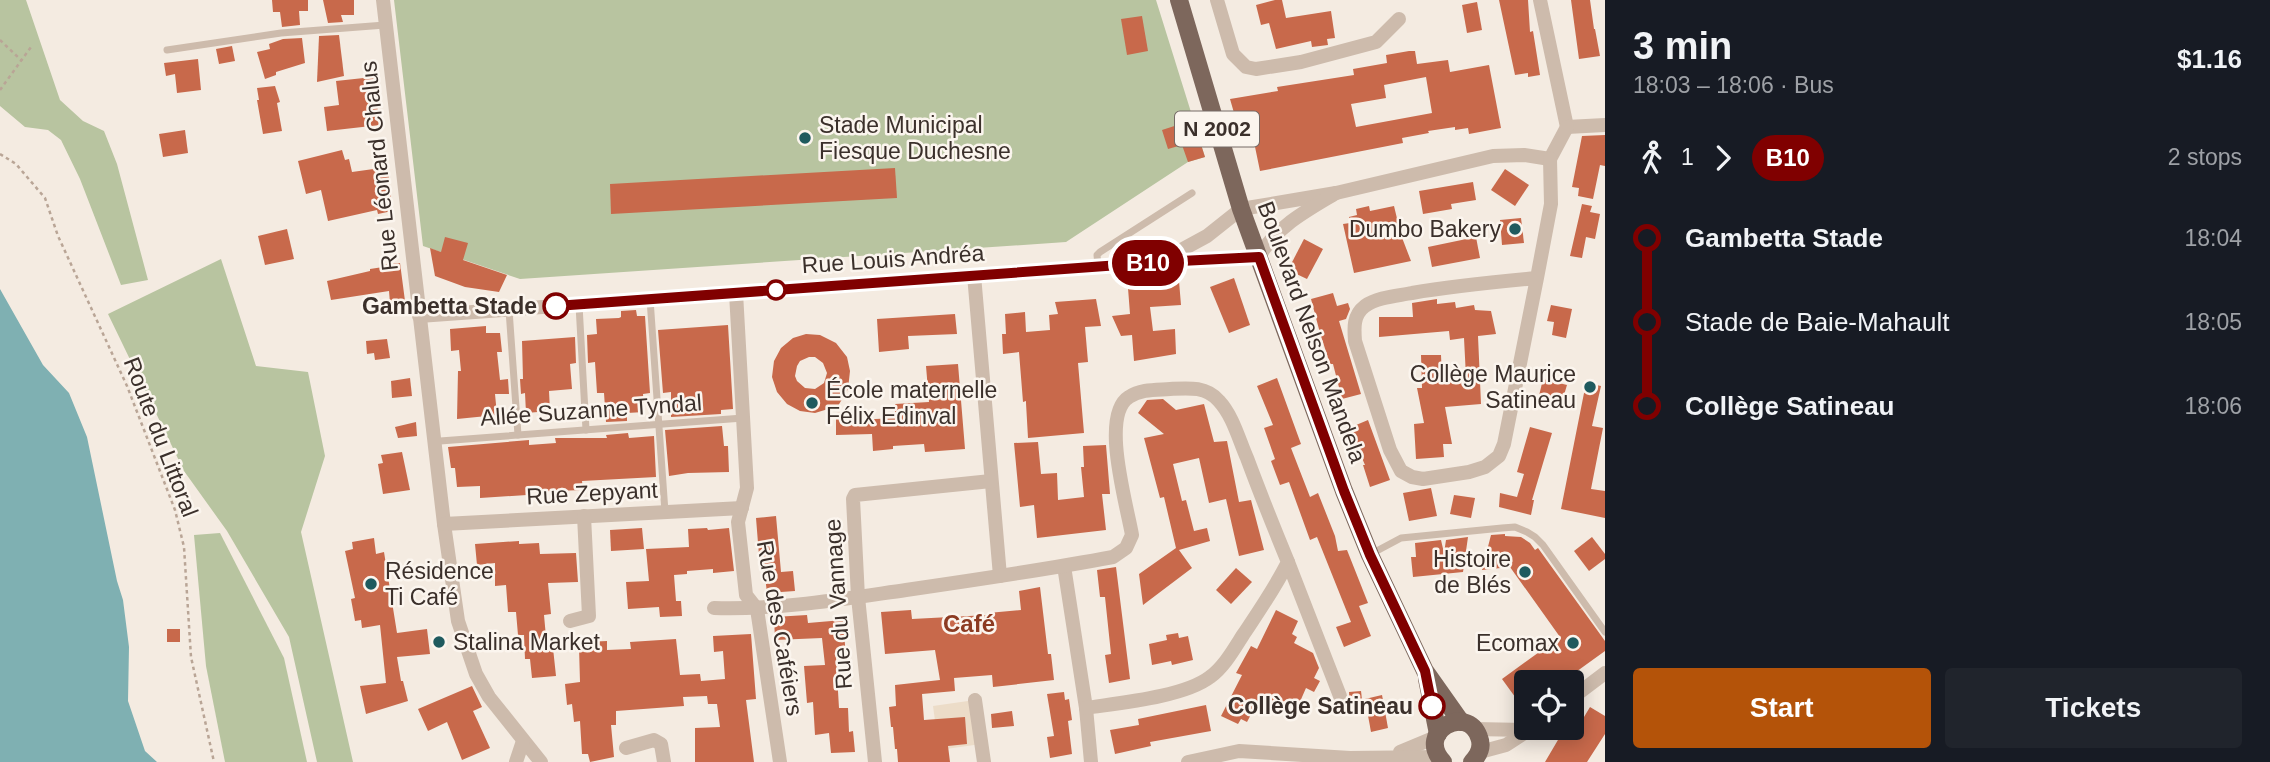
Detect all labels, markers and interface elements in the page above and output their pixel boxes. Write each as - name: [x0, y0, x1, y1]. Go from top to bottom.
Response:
- text: 3 min: [1633, 25, 1732, 67]
- text: $1.16: [2177, 44, 2242, 74]
- street label: Rue Léonard Chalus: [355, 60, 403, 272]
- text: 18:03 – 18:06 · Bus: [1633, 72, 1834, 98]
- road number: N 2002: [1175, 111, 1259, 146]
- place label: Stade Municipal Fiesque Duchesne: [819, 112, 1011, 164]
- marker: Stade Municipal Fiesque Duchesne: [797, 130, 813, 146]
- icon: walk: [1633, 139, 1671, 177]
- icon: forward: [1704, 139, 1742, 177]
- text: 1: [1681, 144, 1694, 170]
- text: B10: [1766, 144, 1810, 171]
- text: 2 stops: [2168, 144, 2242, 170]
- street label: Boulevard Nelson Mandela: [1253, 198, 1372, 466]
- place label: Dumbo Bakery: [1349, 216, 1501, 242]
- marker: Dumbo Bakery: [1507, 221, 1523, 237]
- text: Gambetta Stade: [1685, 223, 1883, 253]
- text: 18:04: [2184, 225, 2242, 251]
- street label: Rue Louis Andréa: [801, 240, 985, 278]
- line badge: B10: [1108, 240, 1188, 286]
- text: B10: [1126, 249, 1170, 276]
- unlabelled marker: [766, 280, 786, 300]
- place label: Gambetta Stade: [362, 293, 537, 319]
- marker: Gambetta Stade: [543, 293, 569, 319]
- text: Stade de Baie-Mahault: [1685, 307, 1950, 337]
- text: 18:05: [2184, 309, 2242, 335]
- street label: Route du Littoral: [119, 354, 203, 520]
- place label: Collège Maurice Satineau: [1410, 361, 1576, 413]
- place label: École maternelle Félix Edinval: [826, 377, 997, 429]
- marker: Collège Maurice Satineau: [1582, 379, 1598, 395]
- street label: Allée Suzanne Tyndal: [479, 389, 703, 431]
- text: Collège Satineau: [1685, 391, 1895, 421]
- text: 18:06: [2184, 393, 2242, 419]
- marker: École maternelle Félix Edinval: [804, 395, 820, 411]
- street label: Rue Zepyant: [526, 477, 659, 509]
- street label: Rue du Vannage: [819, 518, 857, 690]
- street label: Rue des Caféiers: [752, 538, 808, 718]
- place label: Histoire de Blés: [1433, 546, 1511, 598]
- place label: Résidence Ti Café: [385, 558, 494, 610]
- marker: Histoire de Blés: [1517, 564, 1533, 580]
- marker: Résidence Ti Café: [363, 576, 379, 592]
- district label: Café: [943, 610, 995, 637]
- place label: Stalina Market: [453, 629, 601, 655]
- place label: Ecomax: [1476, 630, 1559, 656]
- marker: Stalina Market: [431, 634, 447, 650]
- marker: Ecomax: [1565, 635, 1581, 651]
- button: Start: [1633, 668, 1931, 748]
- button: Tickets: [1945, 668, 2242, 748]
- map controls: [1514, 670, 1584, 740]
- button: locate: [1514, 670, 1584, 740]
- place label: Collège Satineau: [1228, 693, 1413, 719]
- marker: Collège Satineau: [1419, 693, 1445, 719]

